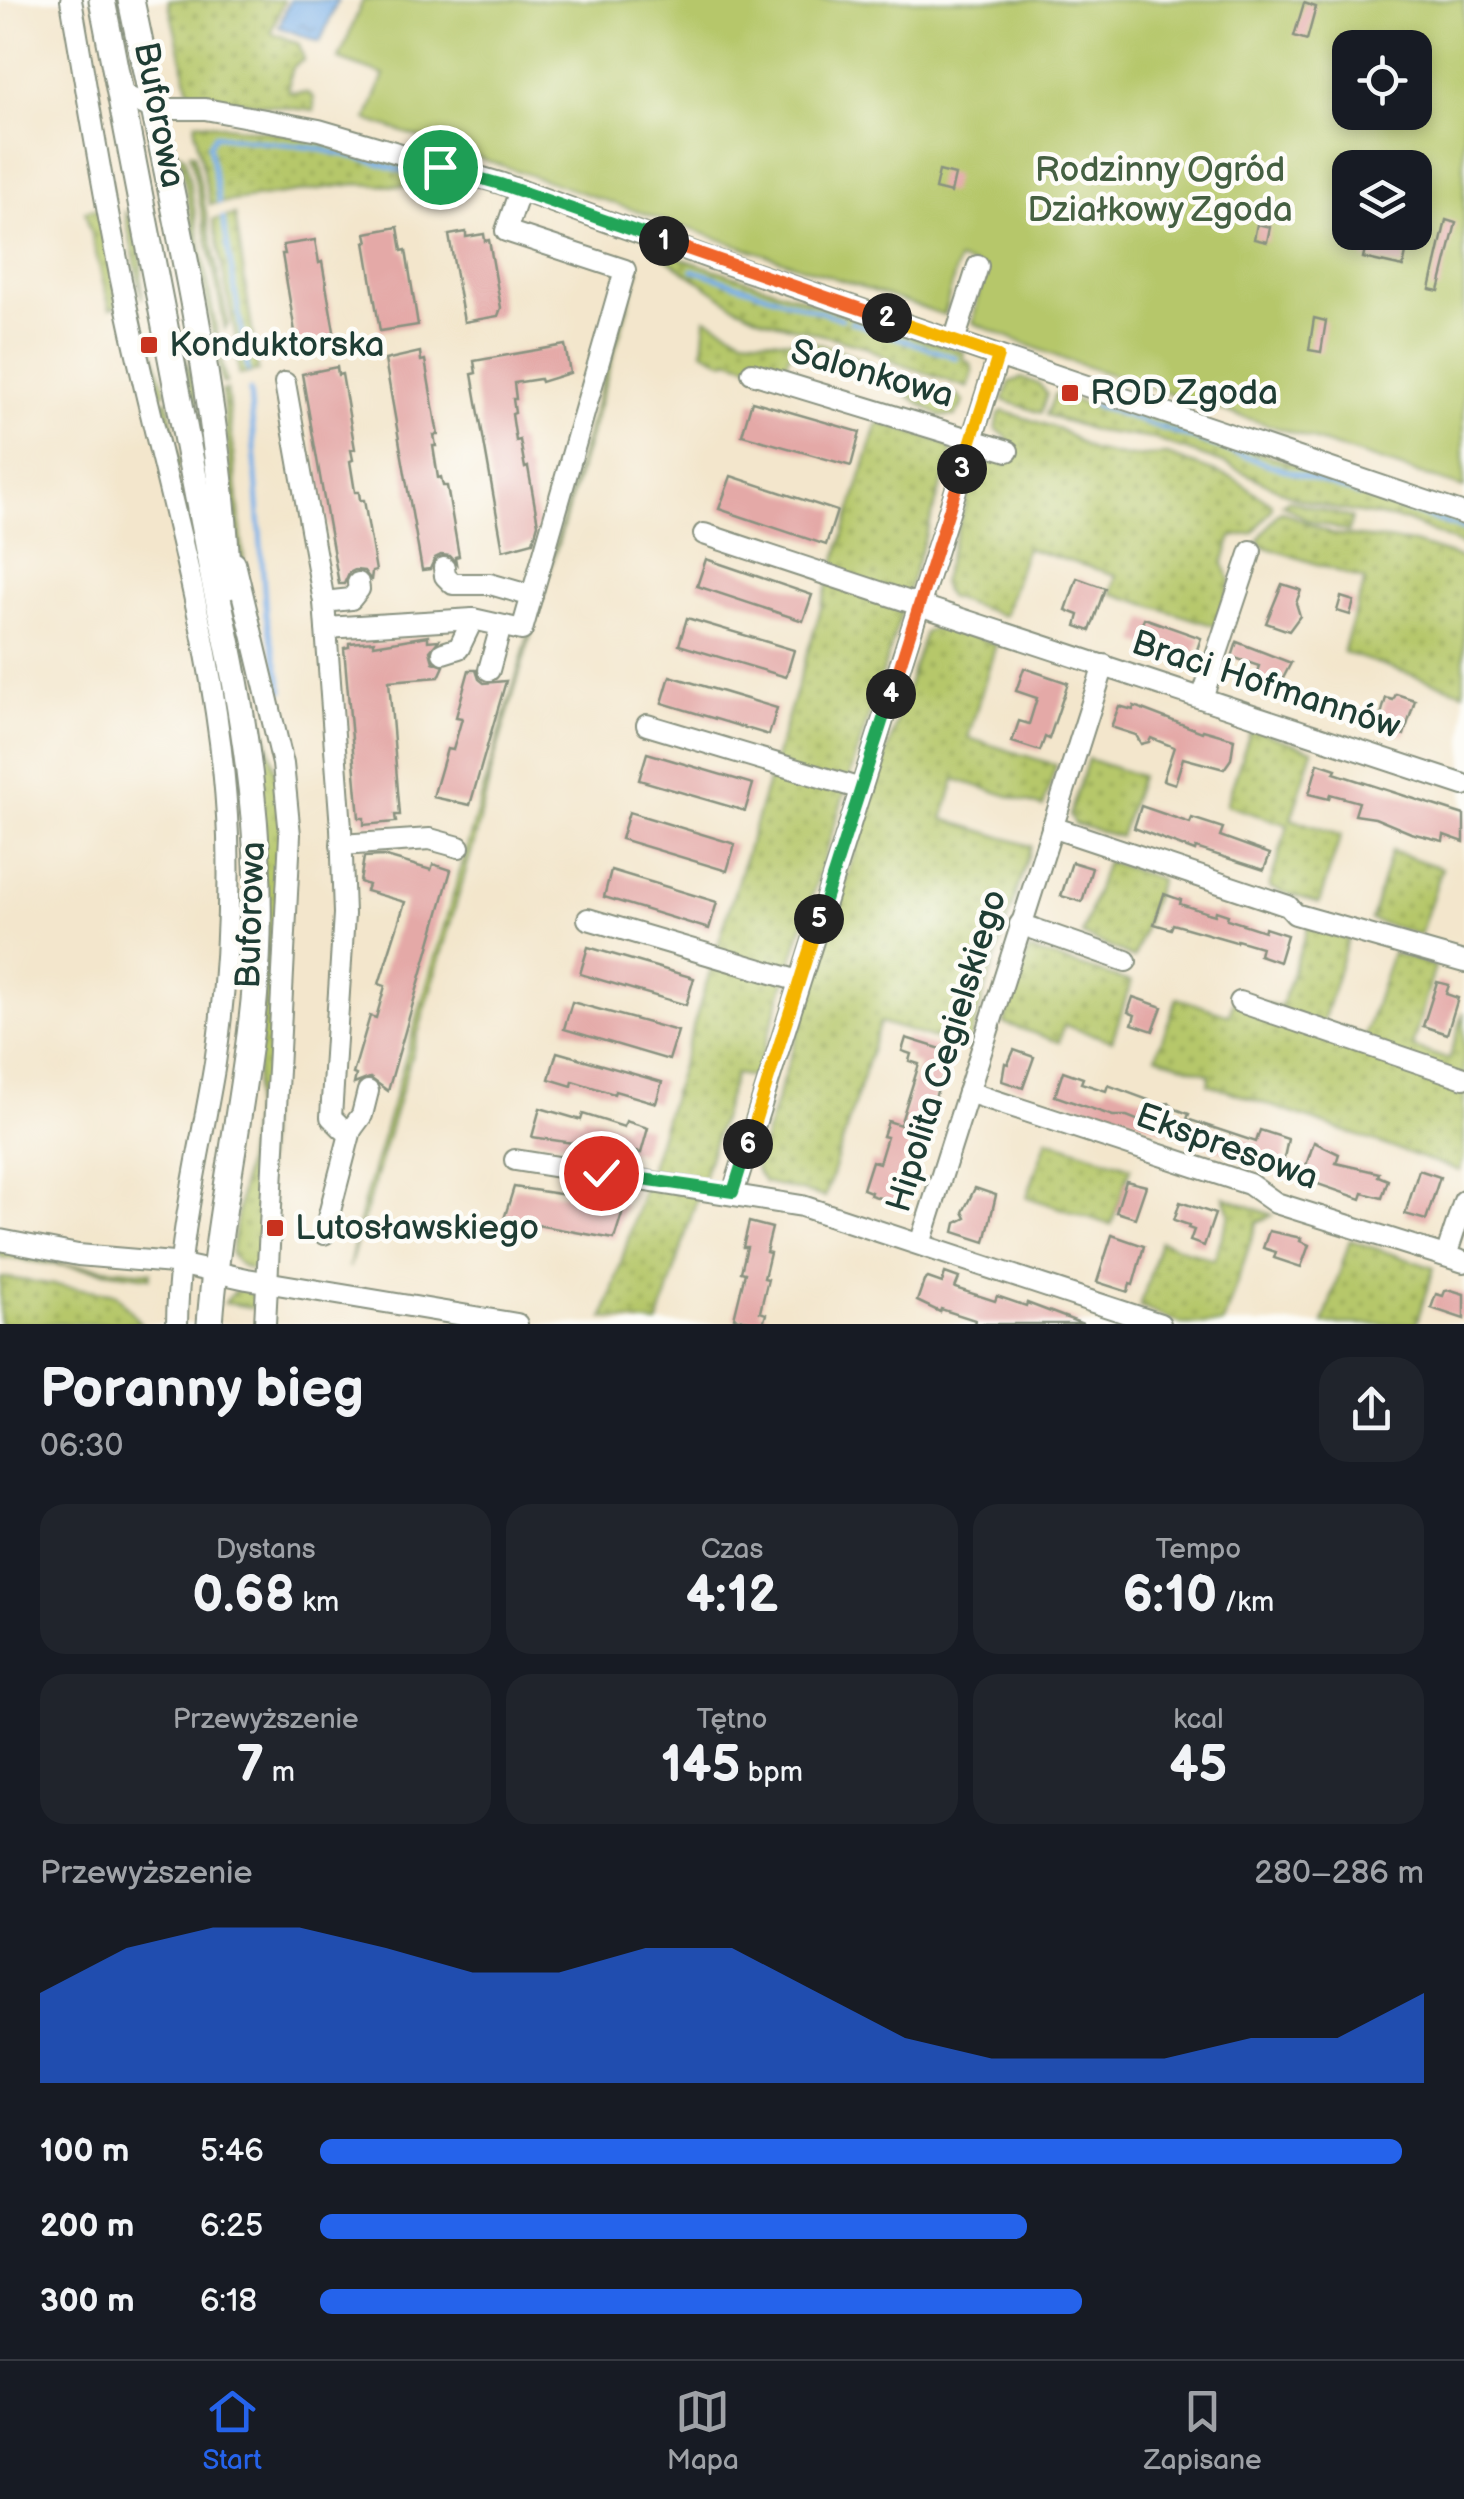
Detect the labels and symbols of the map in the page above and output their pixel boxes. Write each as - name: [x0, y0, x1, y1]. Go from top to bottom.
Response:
- street label: Buforowa: [124, 39, 194, 191]
- pin: [398, 125, 483, 210]
- park label: Rodzinny Ogród Działkowy Zgoda: [1027, 149, 1293, 232]
- pin: 1: [639, 216, 689, 266]
- pin: 2: [862, 293, 912, 343]
- place label: Konduktorska: [169, 324, 384, 367]
- street label: Salonkowa: [786, 330, 958, 418]
- marker: Konduktorska: [138, 334, 160, 356]
- place label: ROD Zgoda: [1090, 372, 1278, 415]
- marker: ROD Zgoda: [1059, 382, 1081, 404]
- pin: 3: [937, 444, 987, 494]
- street label: Braci Hofmannów: [1126, 621, 1406, 749]
- pin: 4: [866, 669, 916, 719]
- street label: Buforowa: [227, 841, 275, 989]
- street label: Hipolita Cegielskiego: [877, 885, 1017, 1217]
- pin: 5: [794, 894, 844, 944]
- street label: Ekspresowa: [1130, 1094, 1324, 1200]
- pin: 6: [723, 1119, 773, 1169]
- pin: [559, 1131, 644, 1216]
- place label: Lutosławskiego: [295, 1207, 539, 1250]
- marker: Lutosławskiego: [264, 1217, 286, 1239]

